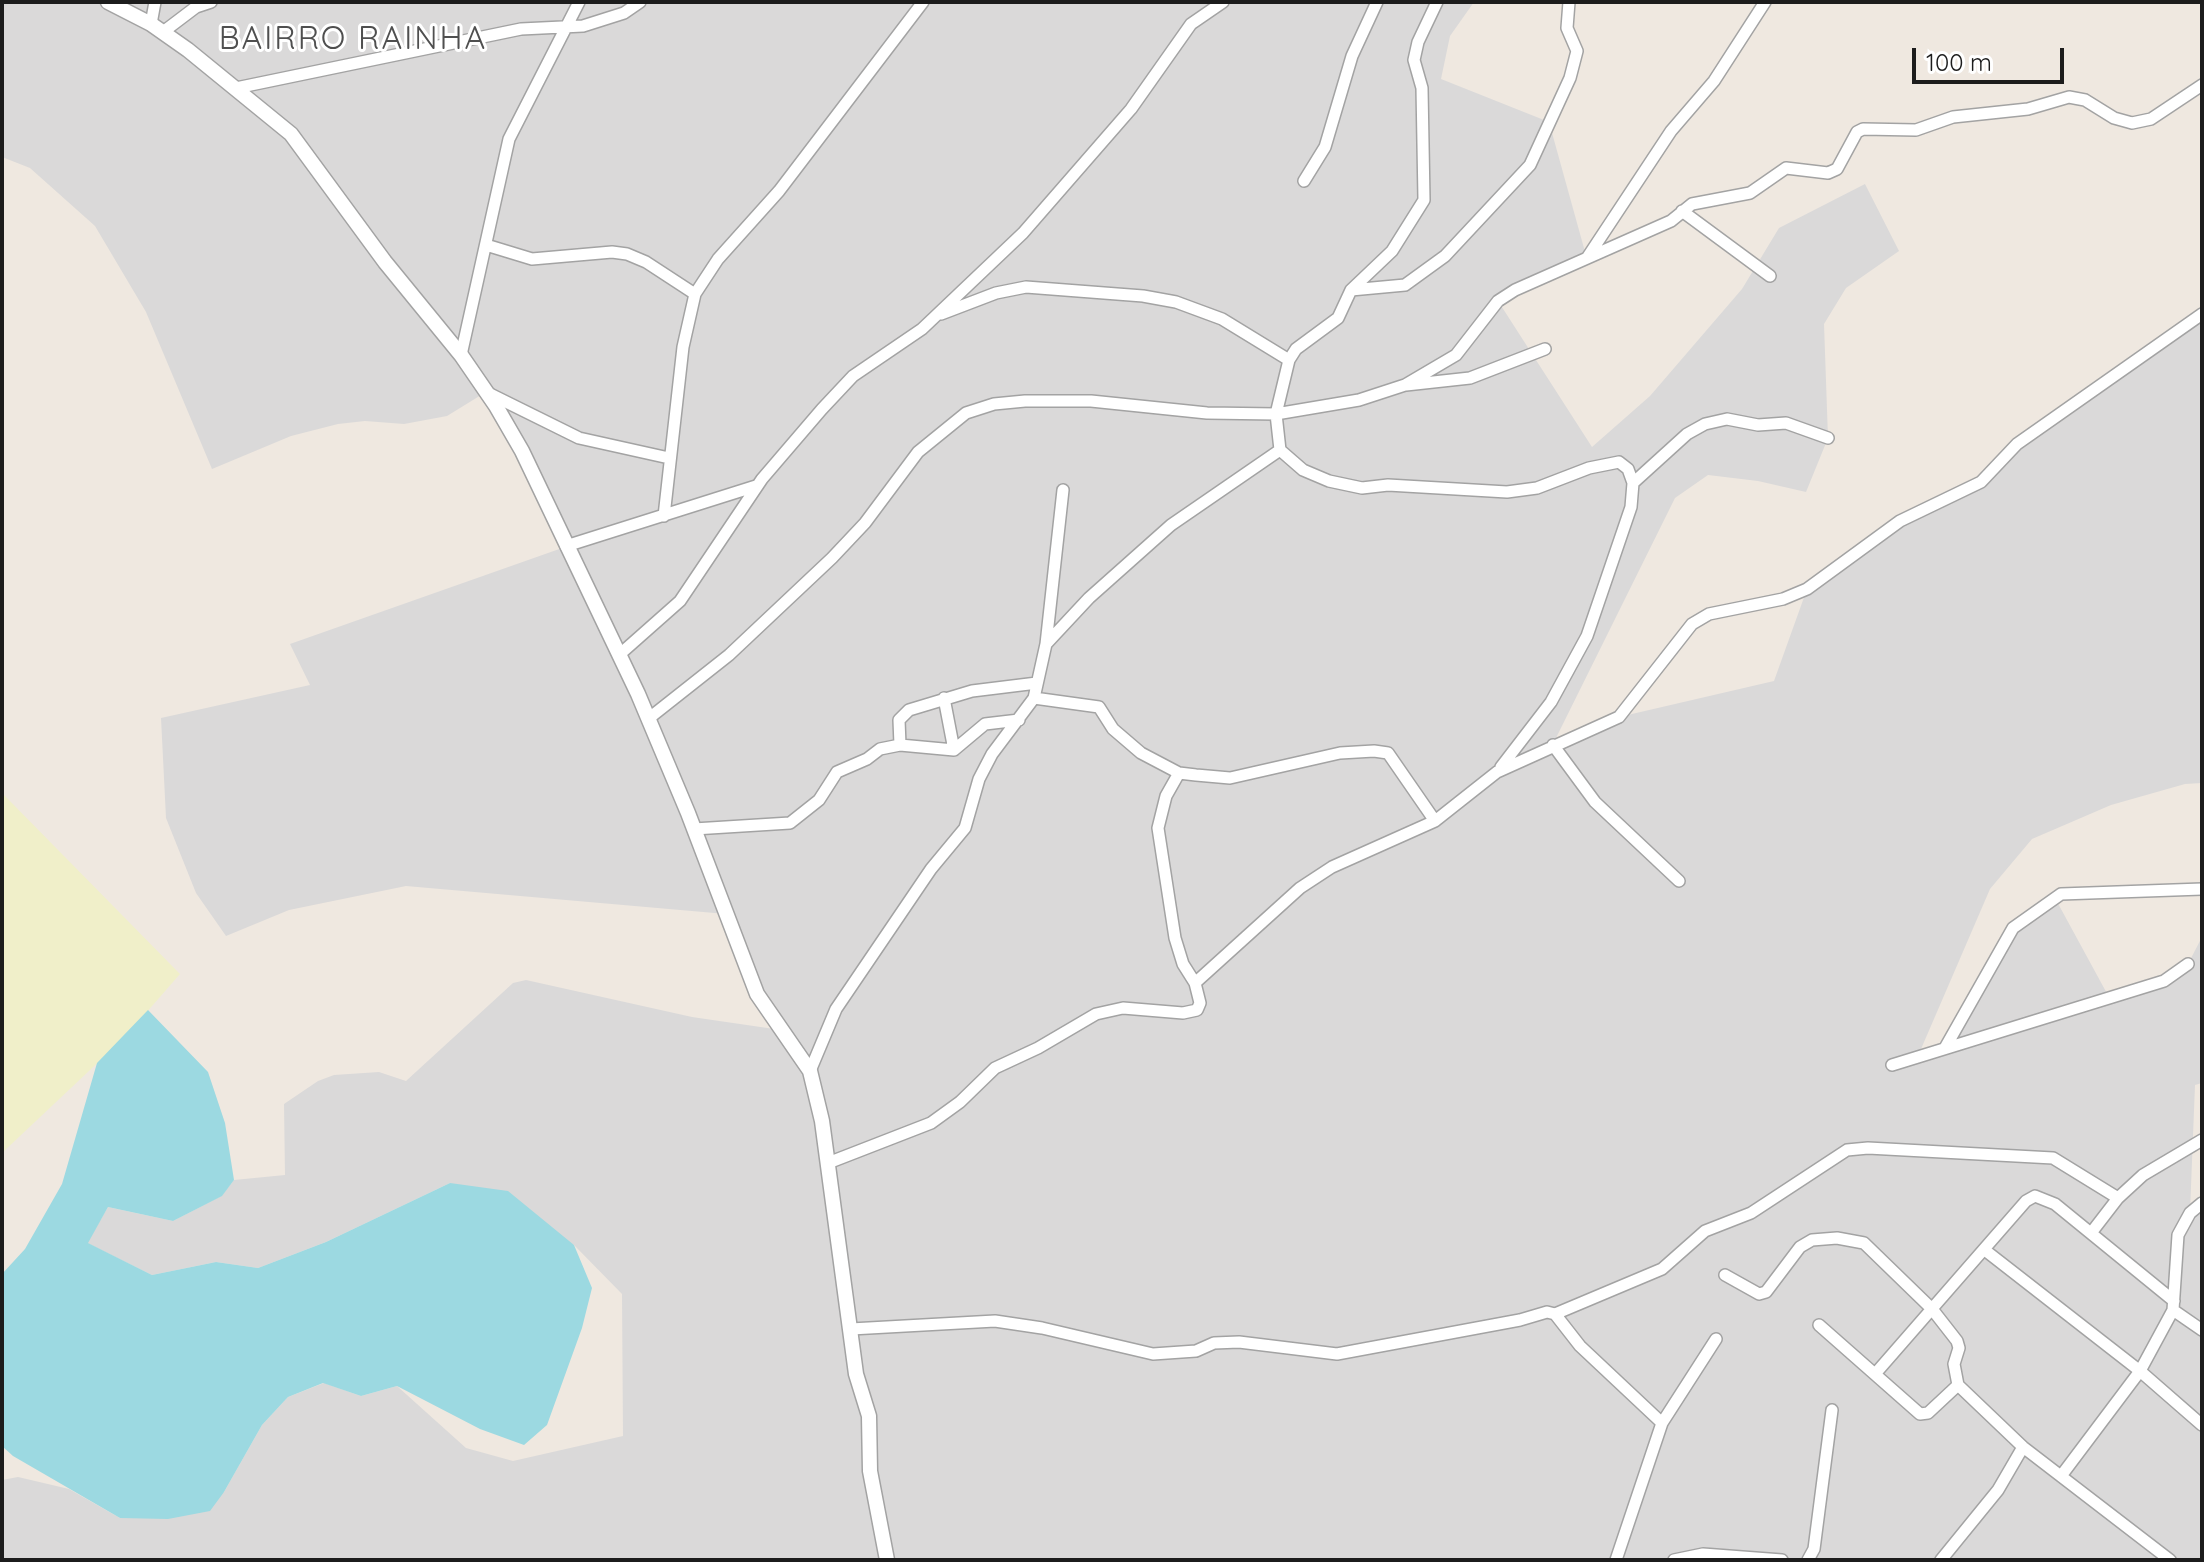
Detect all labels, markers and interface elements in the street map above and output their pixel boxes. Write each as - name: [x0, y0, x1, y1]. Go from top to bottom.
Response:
- district label: BAIRRO RAINHA: [219, 20, 487, 58]
- scale bar: [1916, 32, 2068, 82]
- text: 100 m: [1926, 47, 1992, 77]

